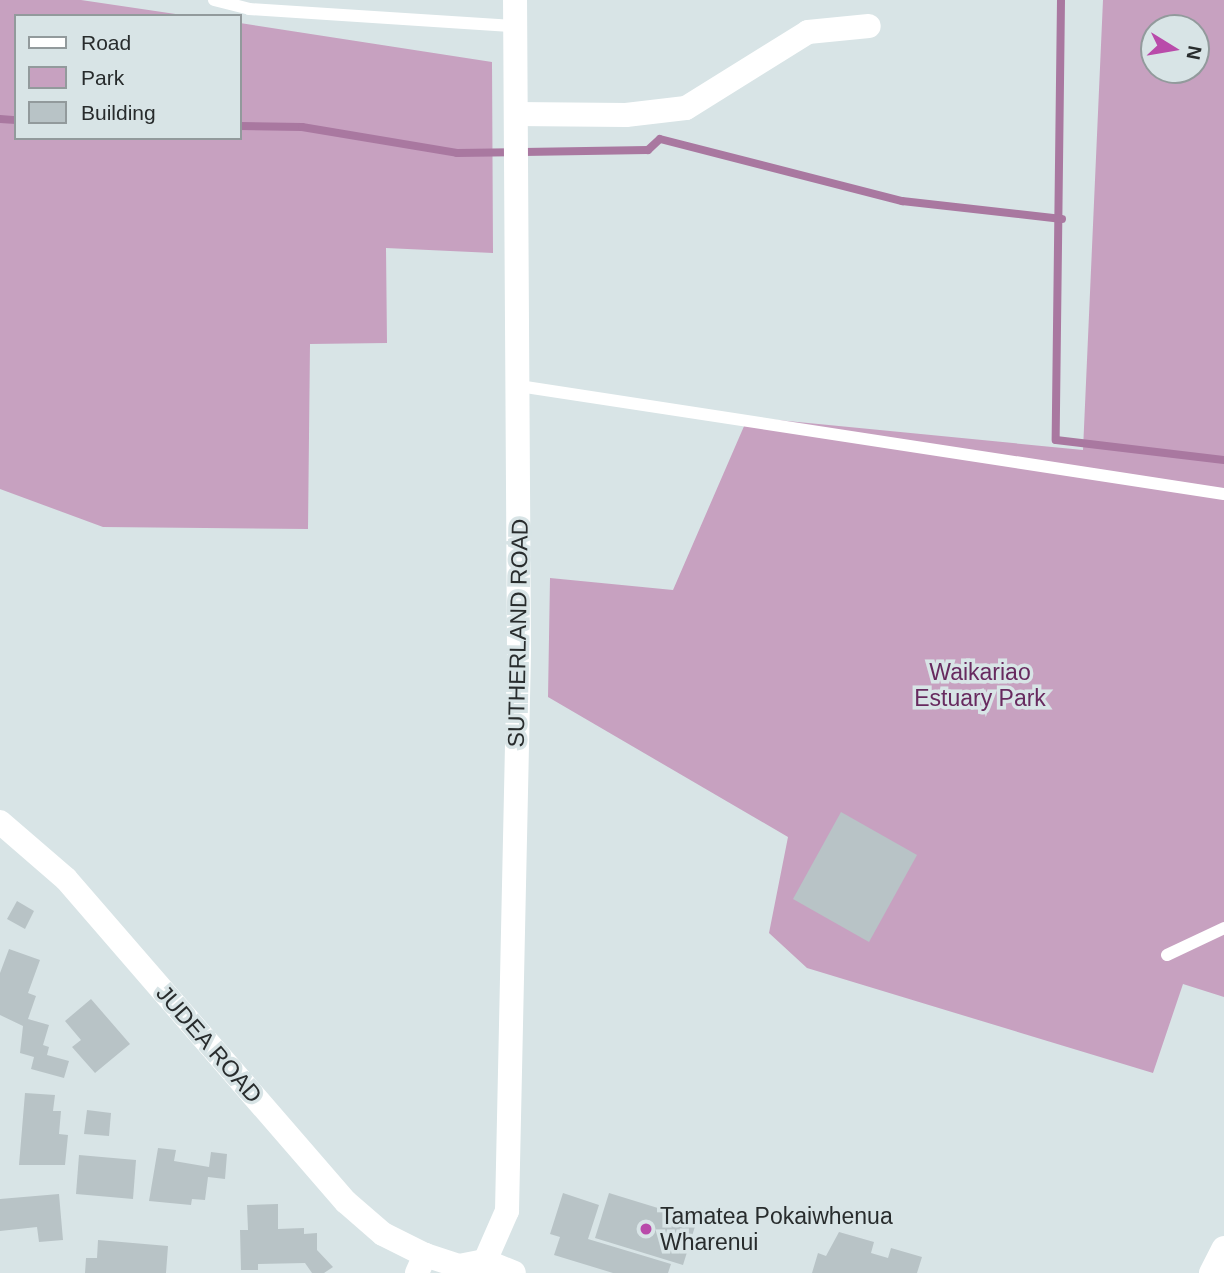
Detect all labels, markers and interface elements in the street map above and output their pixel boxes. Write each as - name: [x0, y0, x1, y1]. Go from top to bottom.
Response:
- legend: [14, 14, 242, 140]
- north arrow: [1140, 14, 1210, 84]
- text: Road: [81, 31, 131, 54]
- text: N: [1183, 44, 1206, 61]
- text: Park: [81, 66, 124, 89]
- text: Building: [81, 101, 156, 124]
- street label: SUTHERLAND ROAD: [502, 518, 534, 748]
- park label: Waikariao Estuary Park: [914, 658, 1046, 712]
- street label: JUDEA ROAD: [150, 979, 268, 1109]
- place label: Tamatea Pokaiwhenua Wharenui: [660, 1202, 893, 1256]
- marker: Tamatea Pokaiwhenua Wharenui: [638, 1221, 654, 1237]

